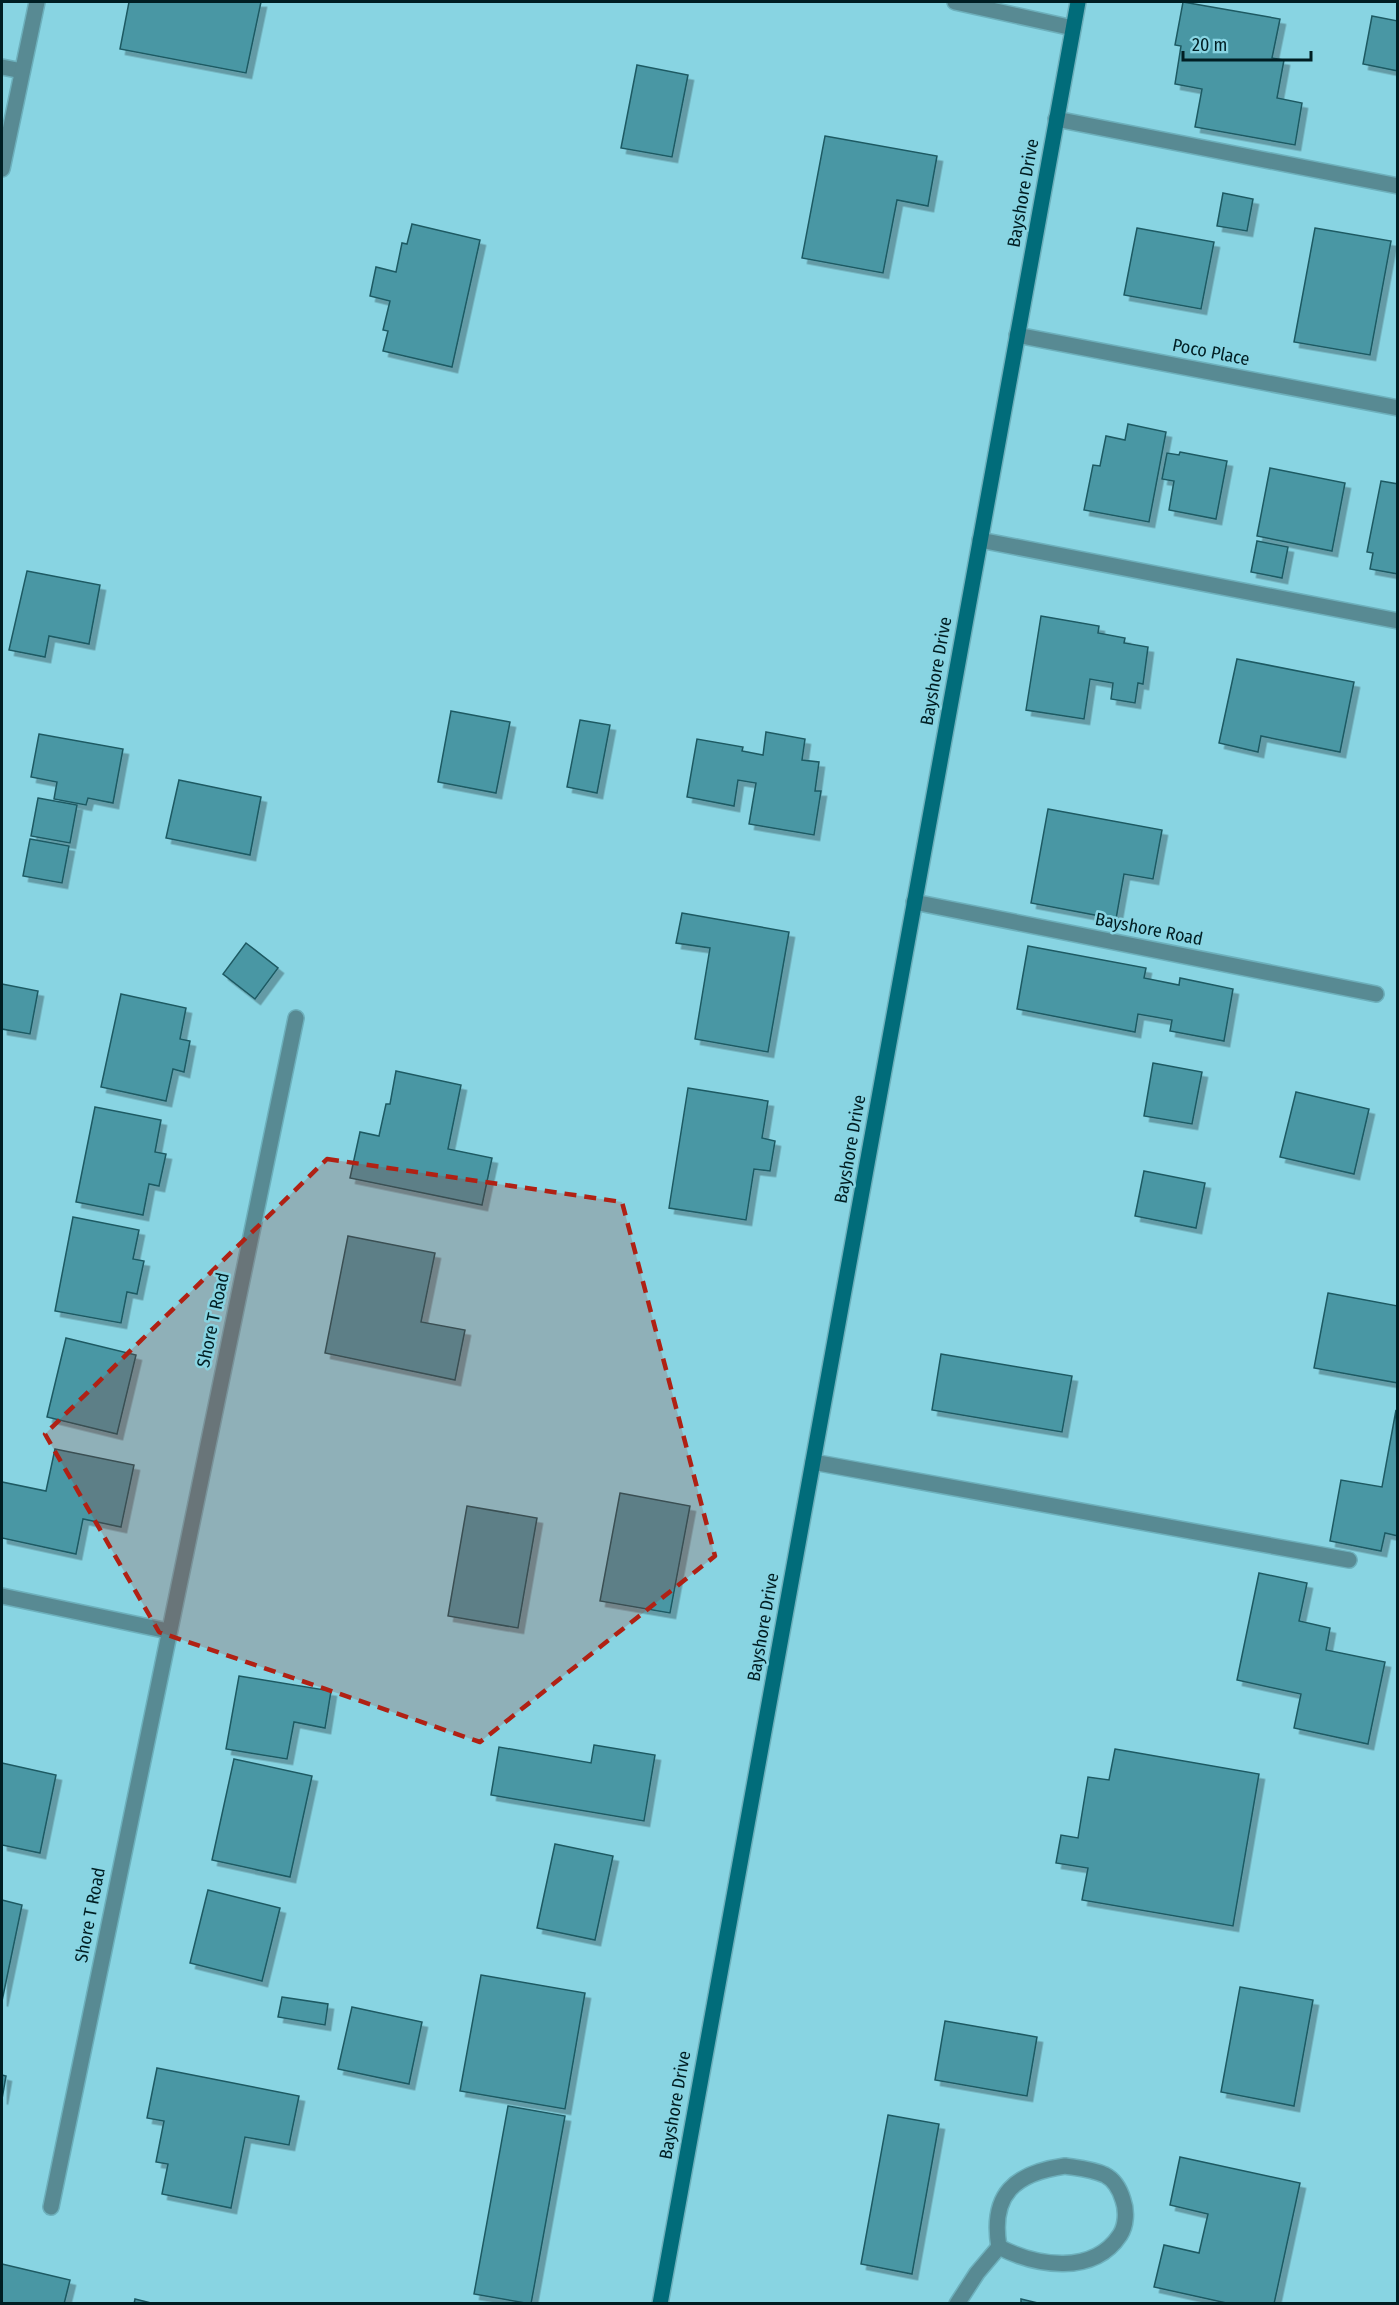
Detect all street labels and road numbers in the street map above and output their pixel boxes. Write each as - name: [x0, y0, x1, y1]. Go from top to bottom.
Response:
- street label: Bayshore Drive: [1003, 137, 1043, 249]
- street label: Poco Place: [1170, 334, 1252, 370]
- street label: Bayshore Drive: [916, 615, 956, 727]
- street label: Bayshore Road: [1093, 908, 1205, 950]
- street label: Bayshore Drive: [830, 1093, 870, 1205]
- street label: Shore T Road: [192, 1270, 234, 1370]
- street label: Bayshore Drive: [743, 1571, 783, 1683]
- street label: Shore T Road: [70, 1865, 110, 1965]
- street label: Bayshore Drive: [655, 2049, 695, 2161]

